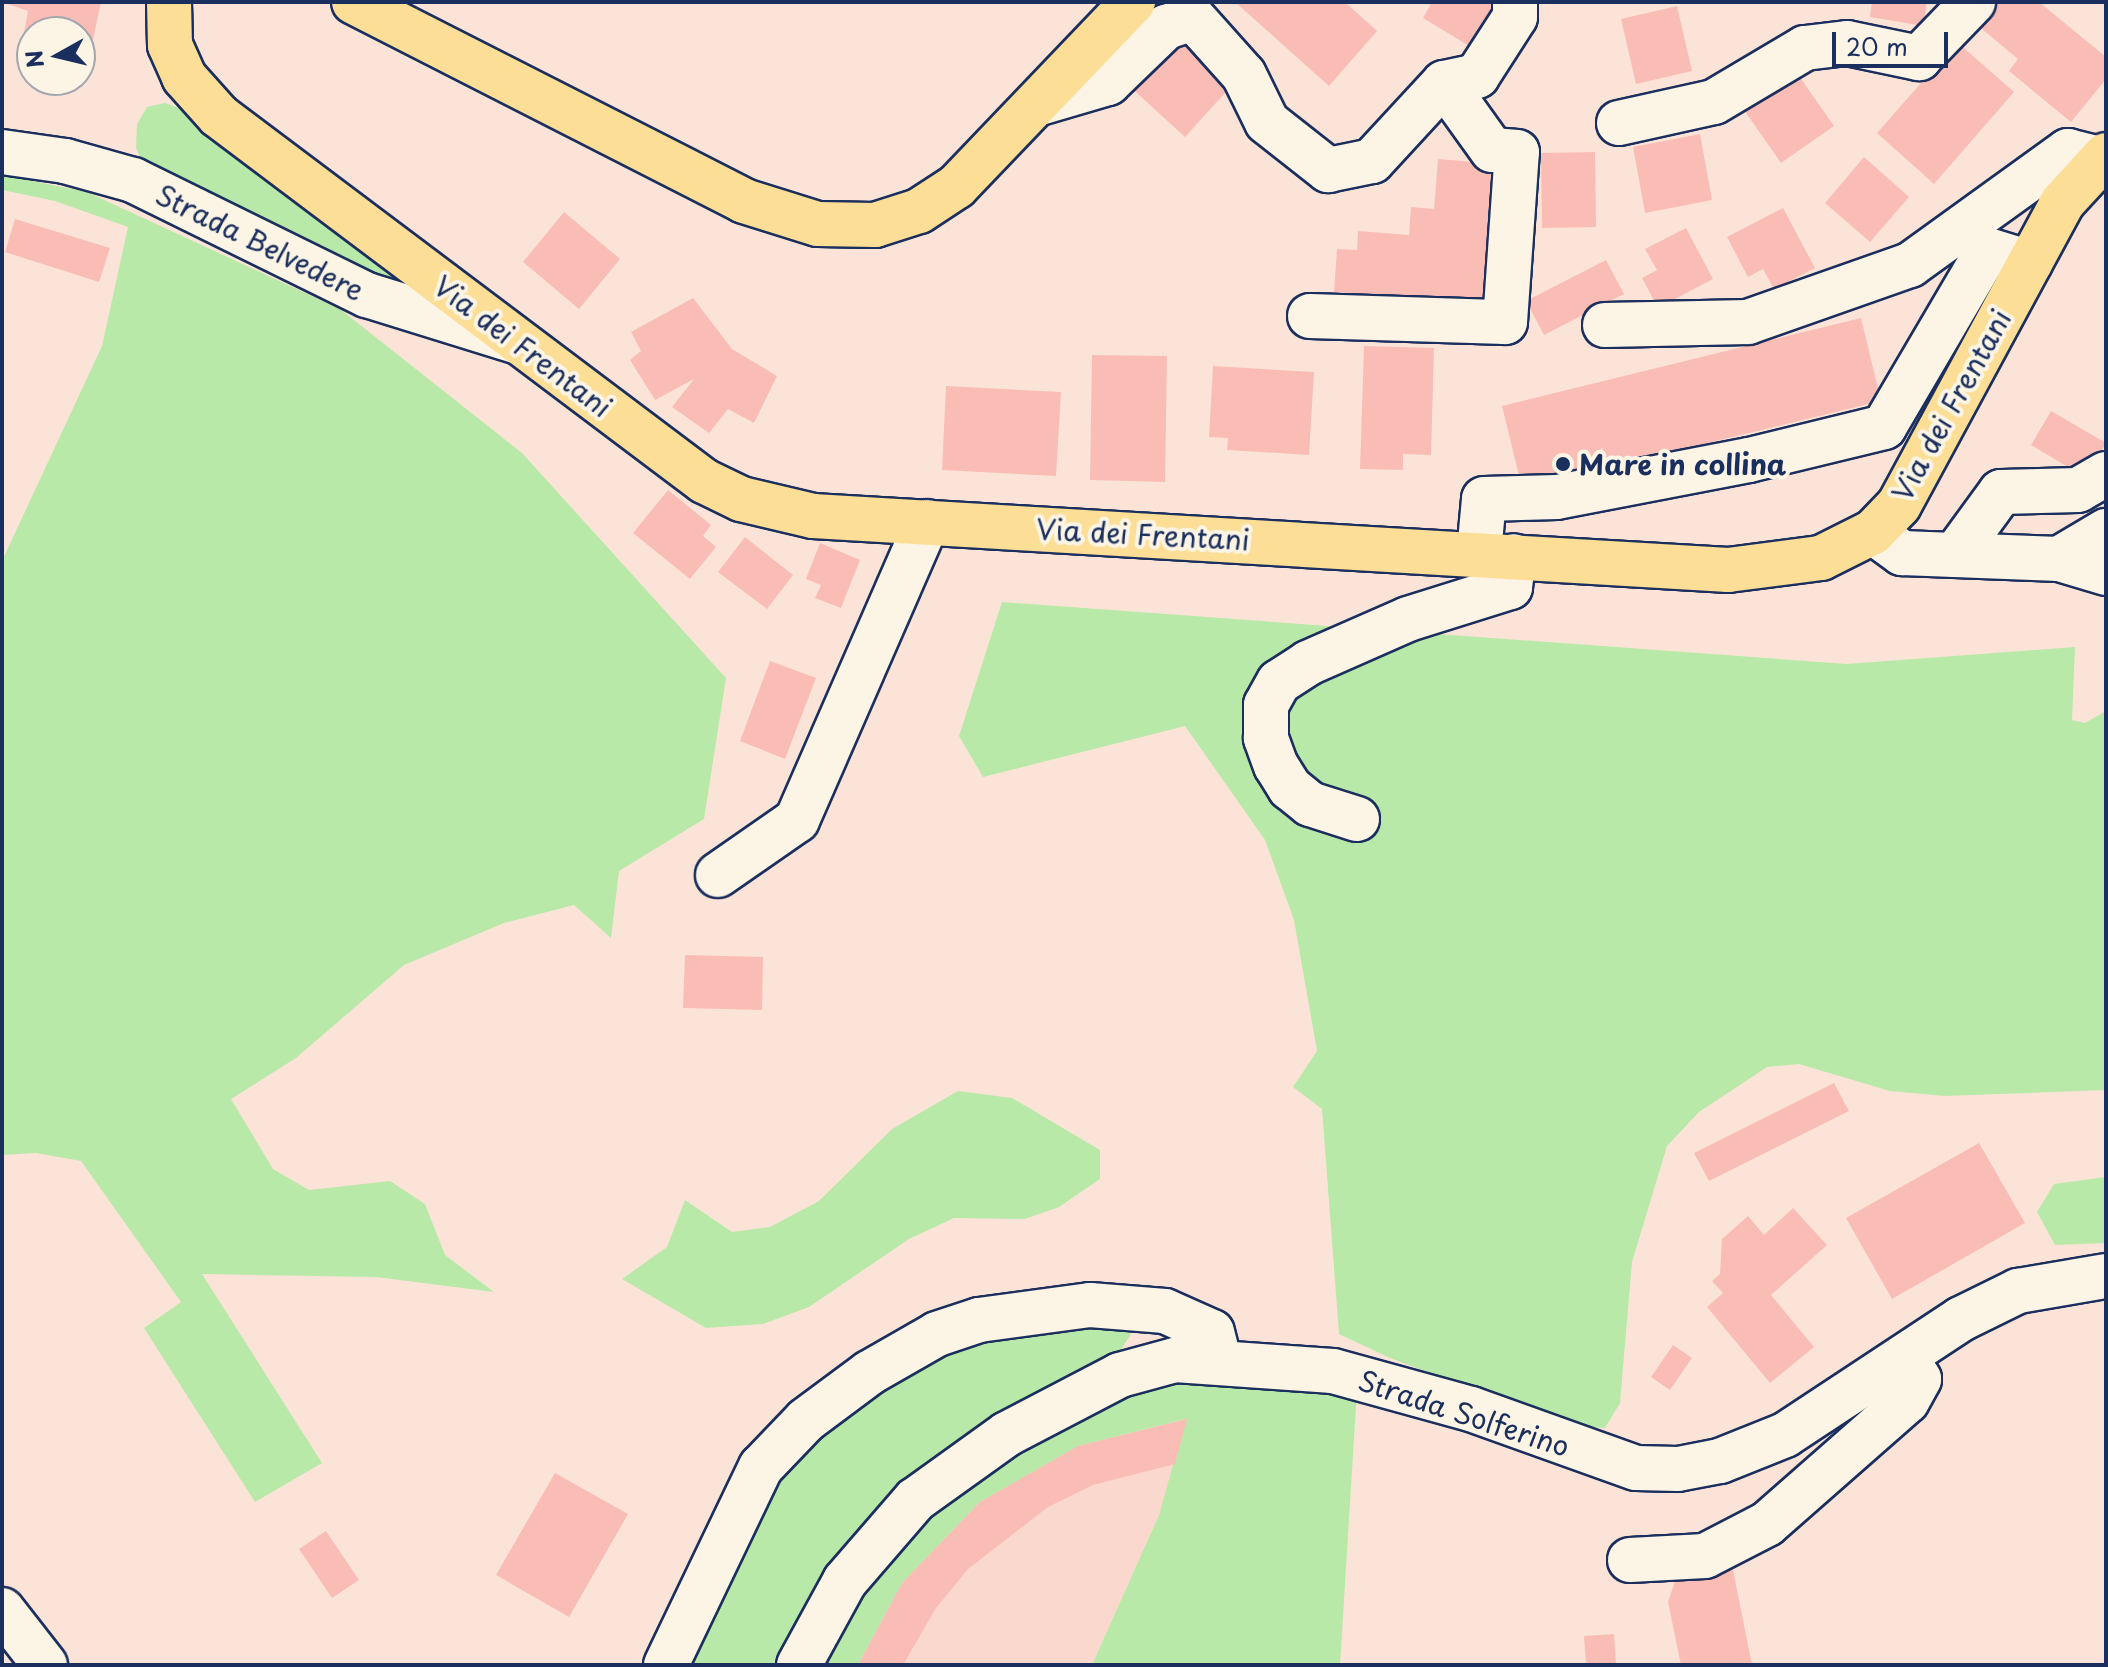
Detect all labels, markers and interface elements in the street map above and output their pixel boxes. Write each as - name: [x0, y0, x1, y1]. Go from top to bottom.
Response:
- north arrow: [16, 16, 96, 96]
- scale bar: [1836, 16, 1952, 66]
- text: 20 m: [1846, 28, 1908, 64]
- text: N: [16, 48, 51, 70]
- street label: Strada Belvedere: [150, 177, 370, 307]
- street label: Via dei Frentani: [427, 268, 619, 424]
- street label: Via dei Frentani: [1884, 303, 2018, 507]
- place label: Mare in collina: [1579, 447, 1788, 481]
- marker: Mare in collina: [1554, 455, 1572, 473]
- street label: Via dei Frentani: [1035, 512, 1251, 556]
- street label: Strada Solferino: [1354, 1363, 1574, 1463]

